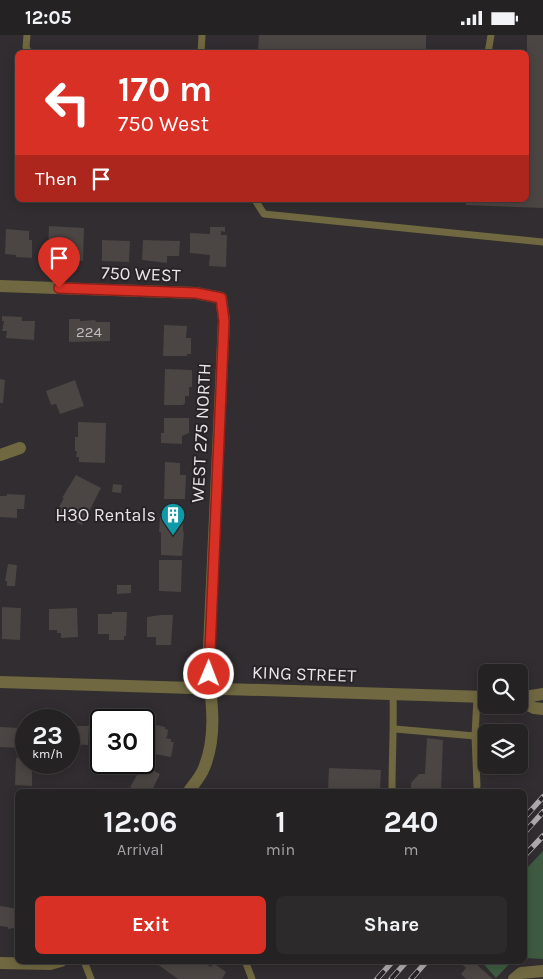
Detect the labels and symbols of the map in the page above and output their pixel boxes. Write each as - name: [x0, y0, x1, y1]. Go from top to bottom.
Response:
- pin: [38, 237, 80, 288]
- street label: 750 WEST: [101, 262, 181, 286]
- house number: 224: [76, 323, 103, 341]
- street label: WEST 275 NORTH: [186, 363, 216, 503]
- building icon: H3O Rentals: [160, 502, 186, 536]
- place label: H3O Rentals: [55, 504, 156, 526]
- position arrow: [182, 647, 234, 699]
- street label: KING STREET: [251, 661, 357, 687]
- speed limit sign: 30: [90, 709, 155, 774]

